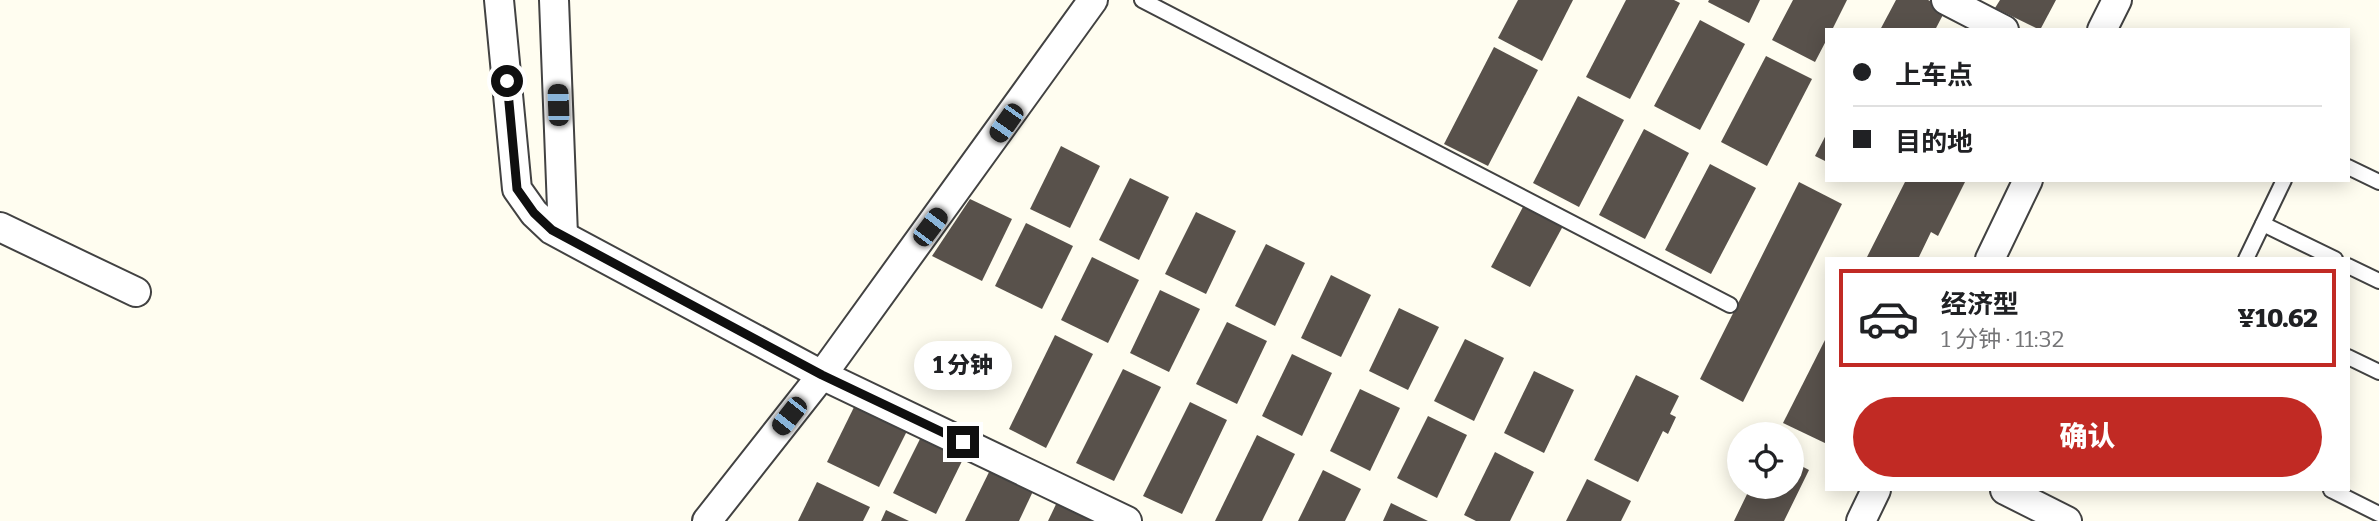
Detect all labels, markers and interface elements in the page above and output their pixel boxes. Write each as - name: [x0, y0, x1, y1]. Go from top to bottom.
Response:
- text: 上车点: [1895, 60, 1973, 91]
- route start: [491, 65, 523, 97]
- car: [547, 84, 570, 126]
- car: [986, 100, 1027, 146]
- text: 目的地: [1895, 127, 1973, 158]
- car: [909, 204, 952, 250]
- icon: car: [1857, 287, 1920, 350]
- text: 经济型: [1941, 289, 2019, 320]
- text: ¥10.62: [2238, 303, 2318, 334]
- text: 1 分钟 · 11:32: [1941, 325, 2064, 353]
- callout: 1 分钟: [914, 340, 1012, 390]
- text: 1 分钟: [933, 351, 993, 379]
- car: [768, 393, 811, 439]
- button: 确认: [1853, 397, 2322, 477]
- map controls: [1727, 422, 1804, 499]
- button: locate: [1727, 422, 1804, 499]
- route end: [947, 426, 979, 458]

